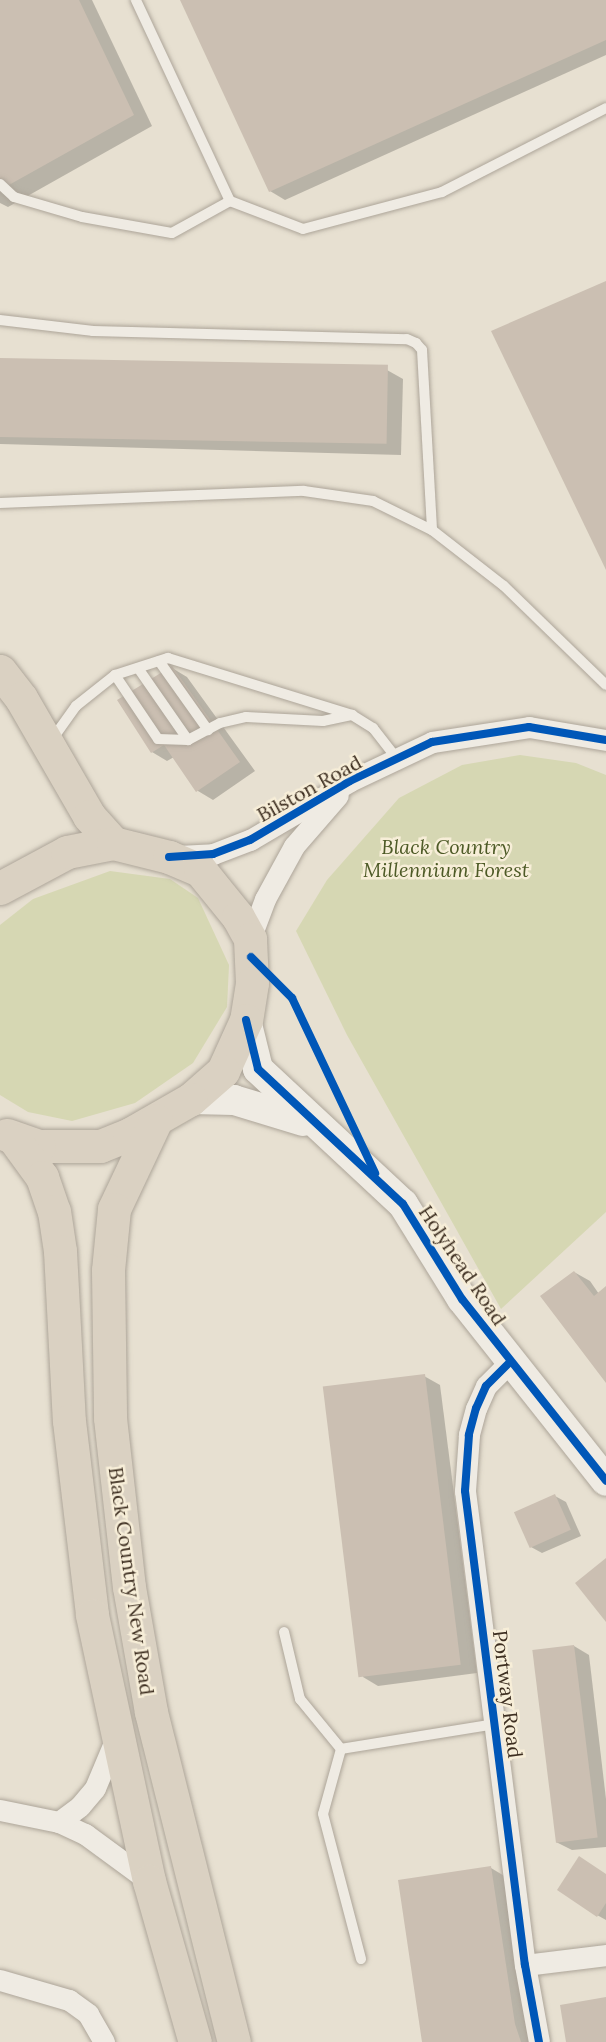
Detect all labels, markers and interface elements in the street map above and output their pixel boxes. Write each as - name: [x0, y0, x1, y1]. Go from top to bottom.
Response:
- street label: Bilston Road: [253, 749, 365, 827]
- park label: Black Country Millennium Forest: [363, 834, 529, 881]
- street label: Holyhead Road: [414, 1201, 512, 1329]
- street label: Black Country New Road: [104, 1465, 160, 1697]
- street label: Portway Road: [488, 1629, 528, 1759]

